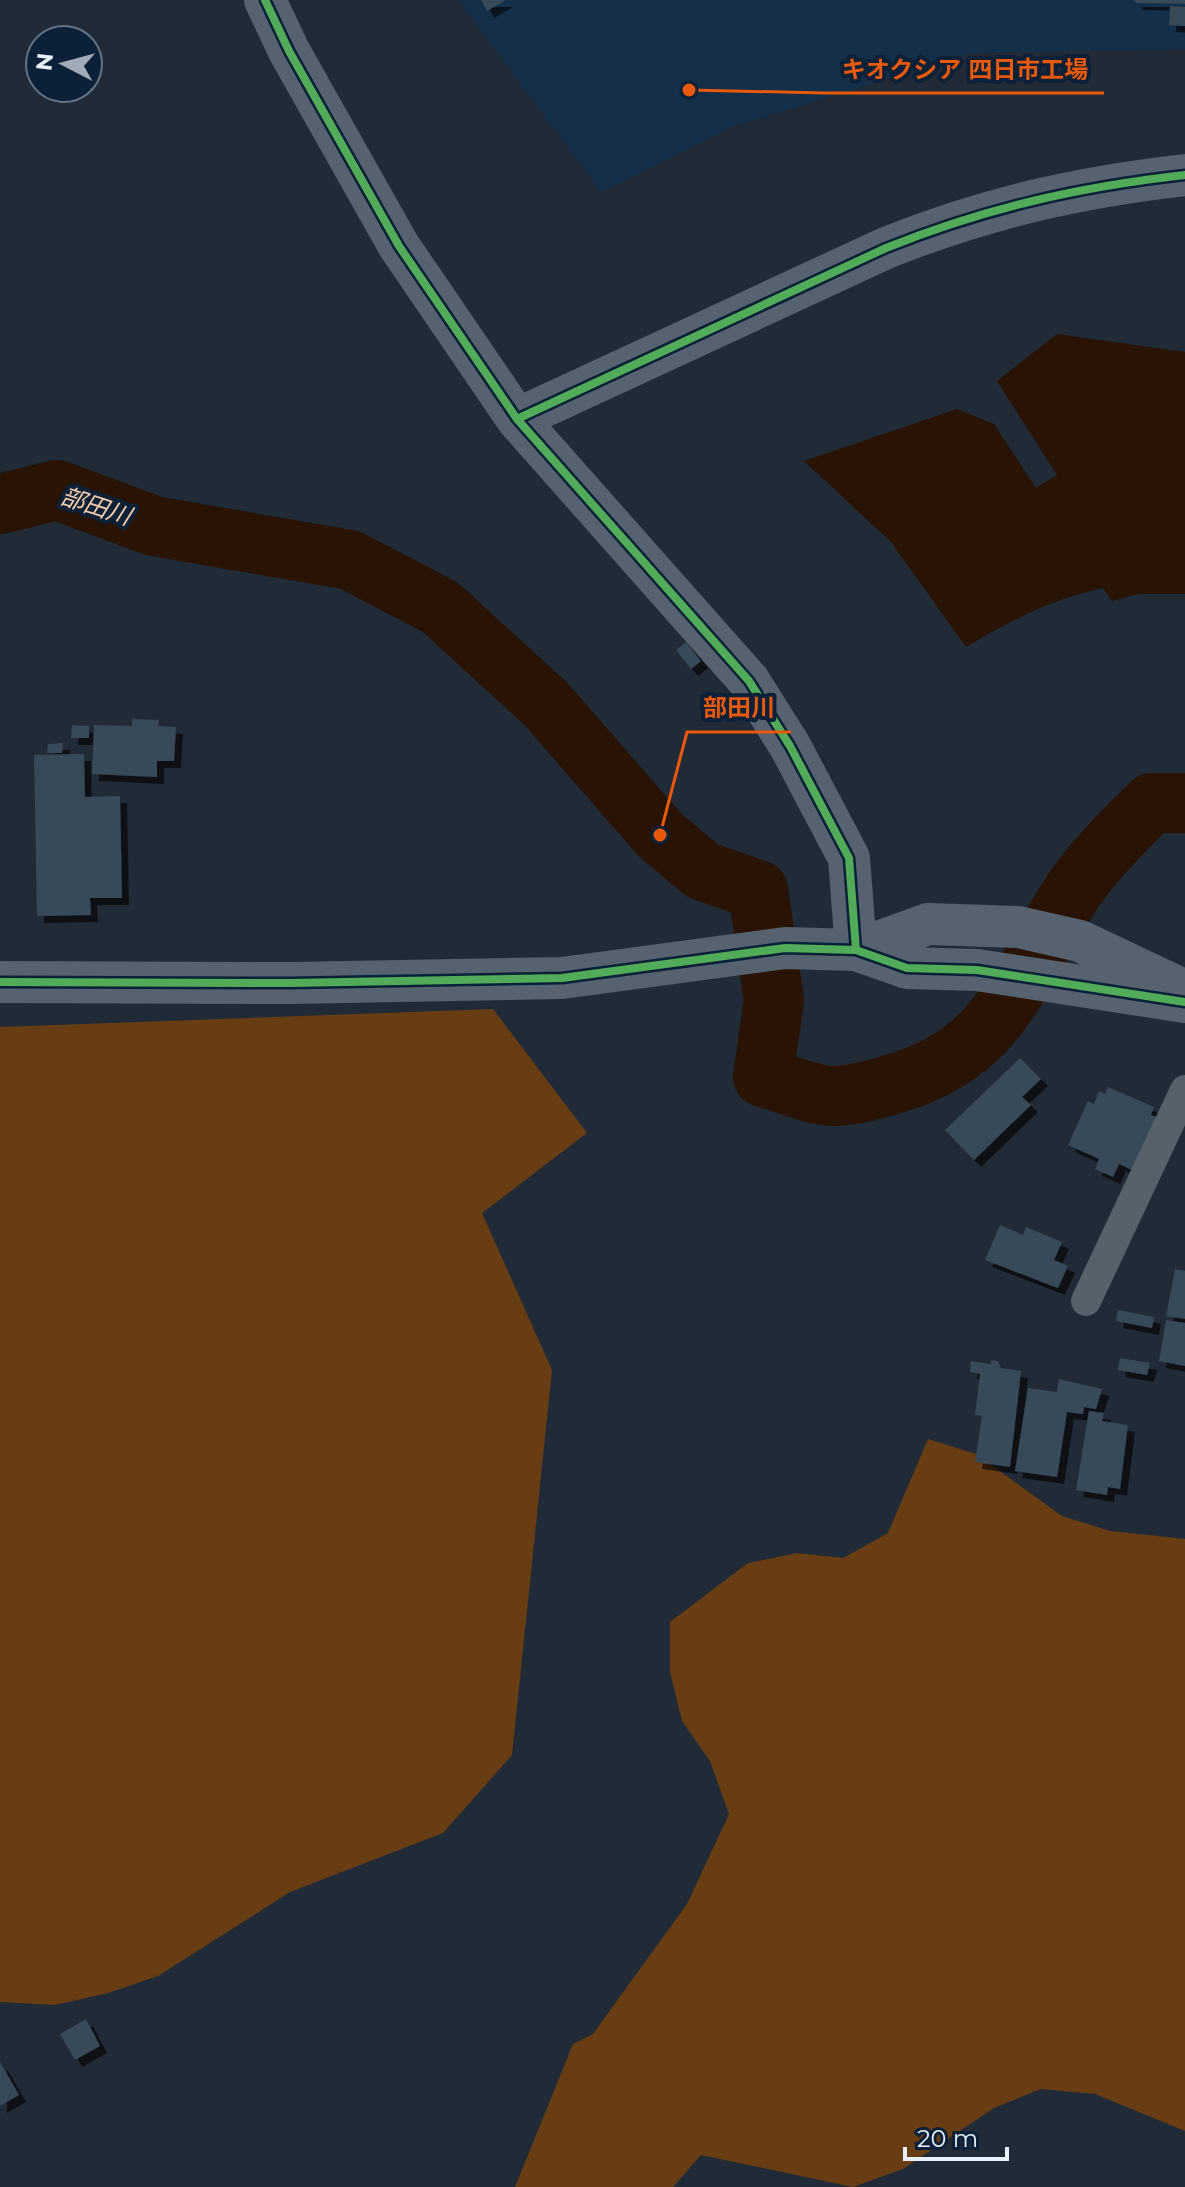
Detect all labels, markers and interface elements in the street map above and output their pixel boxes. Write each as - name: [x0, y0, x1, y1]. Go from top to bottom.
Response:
- north arrow: [24, 24, 104, 104]
- callout: キオクシア 四日市工場: [825, 45, 1104, 93]
- text: N: [30, 52, 59, 72]
- text: キオクシア 四日市工場: [842, 55, 1088, 84]
- water label: 部田川: [57, 481, 138, 532]
- callout: 部田川: [687, 684, 791, 732]
- text: 部田川: [703, 693, 775, 722]
- scale bar: [905, 2111, 1007, 2161]
- text: 20 m: [917, 2124, 978, 2153]

